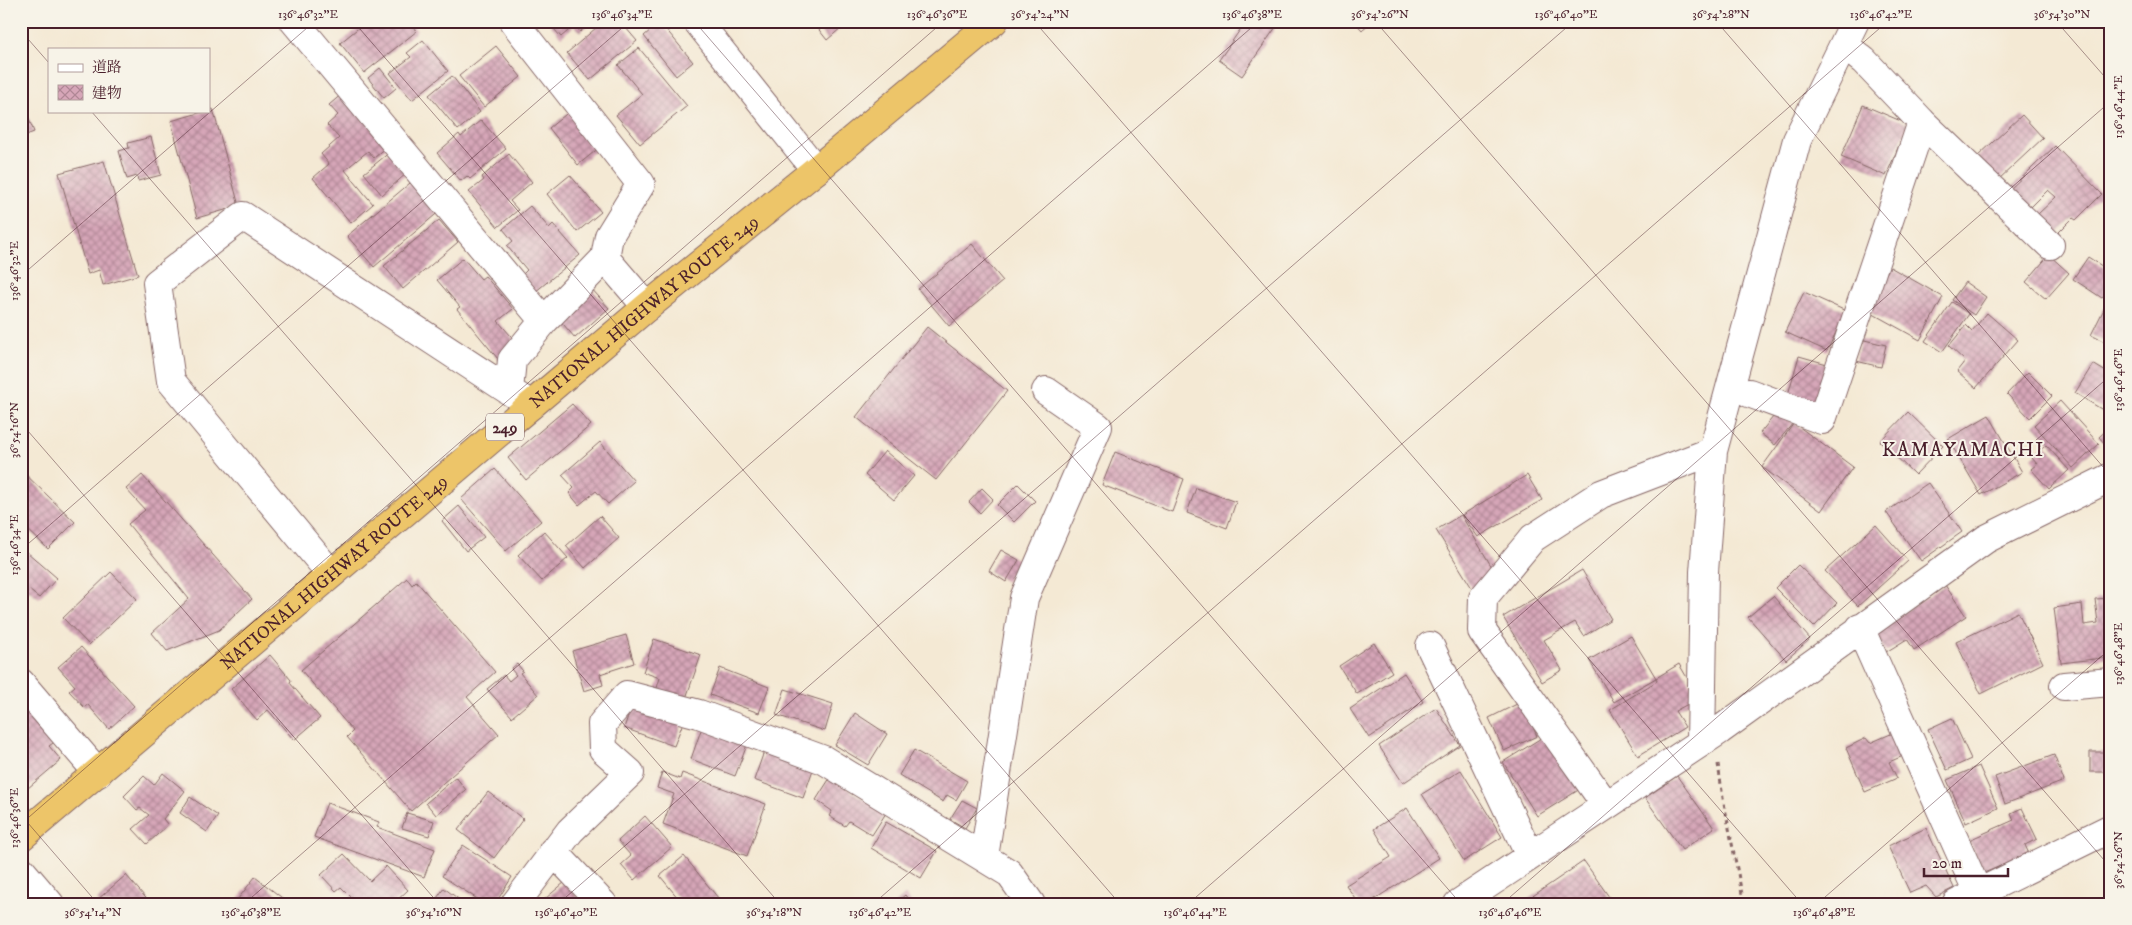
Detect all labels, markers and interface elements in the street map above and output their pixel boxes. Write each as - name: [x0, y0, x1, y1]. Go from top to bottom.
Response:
- text: 136°46'32"E: [278, 7, 339, 22]
- text: 136°46'34"E: [591, 7, 653, 22]
- text: 136°46'36"E: [907, 7, 968, 22]
- text: 36°54'24"N: [1011, 7, 1069, 22]
- text: 136°46'38"E: [1222, 7, 1283, 22]
- text: 36°54'26"N: [1351, 7, 1409, 22]
- text: 136°46'40"E: [1534, 7, 1598, 22]
- text: 36°54'28"N: [1692, 7, 1750, 22]
- text: 136°46'42"E: [1850, 7, 1913, 22]
- text: 36°54'30"N: [2034, 7, 2090, 22]
- legend: [48, 48, 210, 112]
- text: 道路: [92, 58, 122, 77]
- text: 136°46'44"E: [2111, 75, 2126, 139]
- text: 建物: [92, 84, 122, 103]
- street label: NATIONAL HIGHWAY ROUTE 249: [526, 211, 763, 413]
- text: 136°46'32"E: [7, 240, 22, 301]
- text: 136°46'46"E: [2111, 348, 2126, 411]
- text: 36°54'16"N: [7, 402, 22, 458]
- road number: 249: [486, 414, 524, 441]
- district label: KAMAYAMACHI: [1882, 438, 2044, 463]
- street label: NATIONAL HIGHWAY ROUTE 249: [217, 471, 453, 675]
- text: 136°46'34"E: [7, 514, 22, 576]
- text: 136°46'48"E: [2111, 622, 2126, 685]
- text: 136°46'36"E: [7, 787, 22, 848]
- text: 36°54'26"N: [2111, 831, 2126, 889]
- scale bar: [1924, 845, 2008, 877]
- text: 20 m: [1932, 854, 1962, 873]
- text: 36°54'14"N: [65, 905, 122, 920]
- text: 136°46'38"E: [221, 905, 282, 920]
- text: 36°54'16"N: [406, 905, 462, 920]
- text: 136°46'40"E: [534, 905, 598, 920]
- text: 36°54'18"N: [746, 905, 802, 920]
- text: 136°46'42"E: [849, 905, 912, 920]
- text: 136°46'44"E: [1163, 905, 1227, 920]
- text: 136°46'46"E: [1479, 905, 1542, 920]
- text: 136°46'48"E: [1793, 905, 1856, 920]

